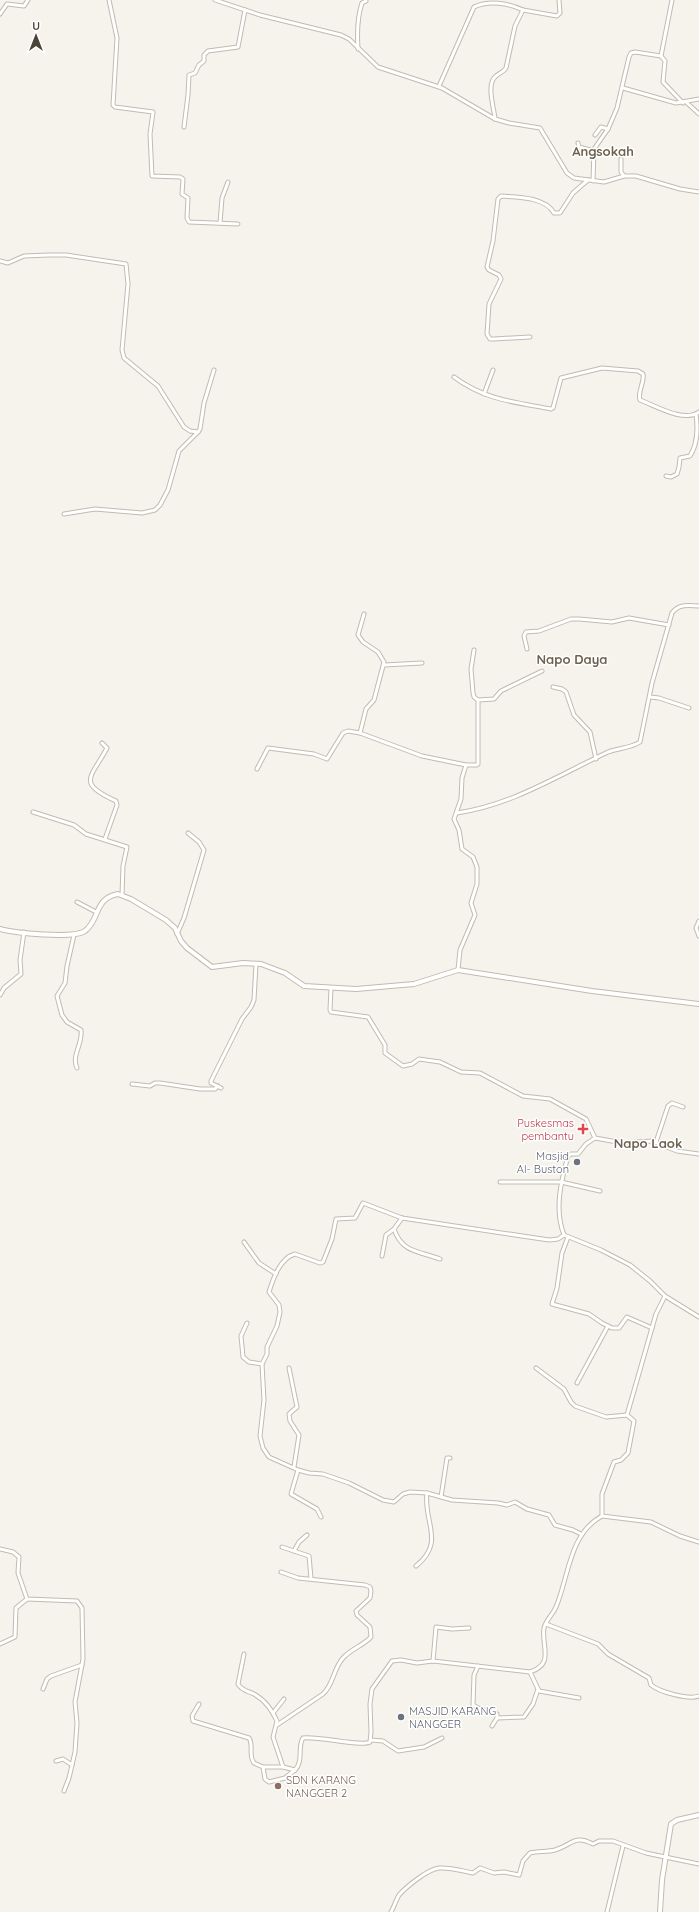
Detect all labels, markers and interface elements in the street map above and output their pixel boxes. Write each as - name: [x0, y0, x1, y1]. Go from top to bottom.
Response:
- north arrow: [16, 16, 56, 56]
- text: U: [32, 19, 40, 33]
- district label: Angsokah: [572, 143, 634, 159]
- district label: Napo Daya: [537, 651, 607, 667]
- place label: Puskesmas pembantu: [517, 1116, 574, 1143]
- marker: Puskesmas pembantu: [577, 1123, 589, 1135]
- district label: Napo Laok: [614, 1135, 682, 1151]
- place label: Masjid Al- Buston: [517, 1149, 569, 1176]
- marker: Masjid Al- Buston: [572, 1157, 582, 1167]
- place label: MASJID KARANG NANGGER: [409, 1704, 496, 1731]
- marker: MASJID KARANG NANGGER: [396, 1712, 406, 1722]
- place label: SDN KARANG NANGGER 2: [286, 1773, 356, 1800]
- marker: SDN KARANG NANGGER 2: [273, 1781, 283, 1791]

